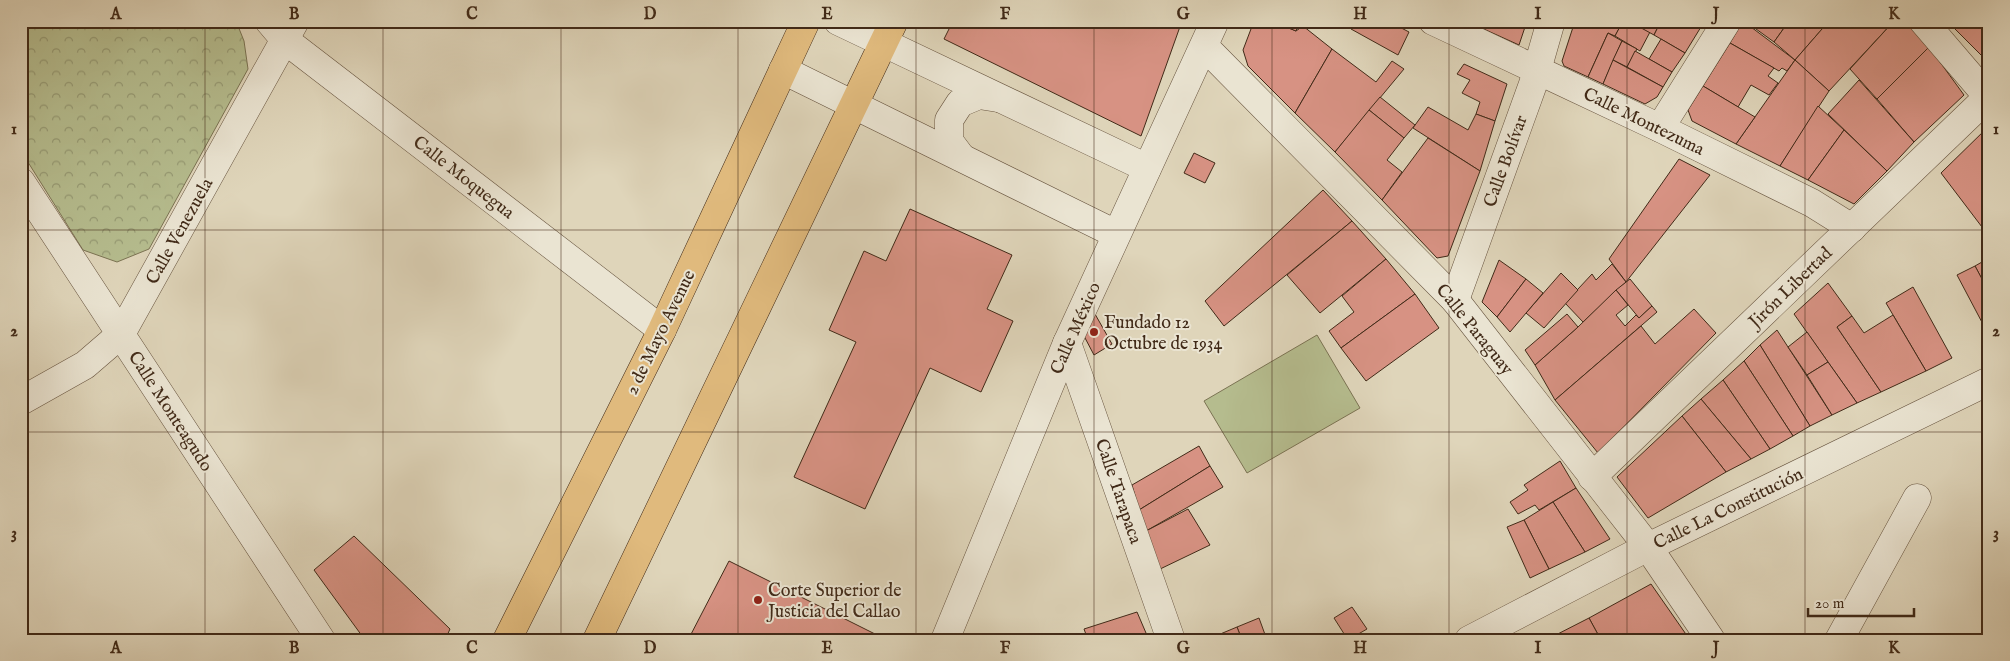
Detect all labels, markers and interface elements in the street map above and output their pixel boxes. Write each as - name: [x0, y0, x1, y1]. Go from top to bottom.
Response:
- text: A: [110, 5, 123, 25]
- text: B: [289, 5, 300, 25]
- text: C: [466, 5, 478, 25]
- text: D: [644, 5, 657, 25]
- text: E: [821, 5, 833, 25]
- text: F: [1000, 5, 1011, 25]
- text: G: [1177, 5, 1190, 25]
- text: H: [1353, 5, 1367, 25]
- text: I: [1535, 5, 1542, 25]
- text: J: [1711, 5, 1720, 25]
- text: K: [1888, 5, 1901, 25]
- street label: Calle Montezuma: [1579, 83, 1708, 162]
- street label: Calle Bolívar: [1479, 112, 1534, 211]
- text: 1: [11, 120, 17, 140]
- text: 1: [1993, 120, 1999, 140]
- street label: Calle Moquegua: [408, 131, 519, 225]
- street label: Calle Venezuela: [142, 174, 219, 289]
- street label: Jirón Libertad: [1743, 242, 1838, 335]
- street label: 2 de Mayo Avenue: [621, 267, 701, 399]
- street label: Calle México: [1046, 279, 1107, 378]
- street label: Calle Paraguay: [1430, 280, 1518, 380]
- place label: Fundado 12 Octubre de 1934: [1104, 312, 1223, 356]
- text: 2: [10, 322, 18, 342]
- text: 2: [1992, 322, 2000, 342]
- marker: Fundado 12 Octubre de 1934: [1088, 326, 1100, 338]
- street label: Calle Monteagudo: [122, 347, 217, 477]
- street label: Calle Tarapaca: [1089, 436, 1146, 547]
- street label: Calle La Constitución: [1650, 463, 1808, 556]
- text: 3: [11, 524, 17, 544]
- text: 3: [1993, 524, 1999, 544]
- place label: Corte Superior de Justicia del Callao: [766, 580, 901, 624]
- scale bar: [1808, 586, 1914, 618]
- marker: Corte Superior de Justicia del Callao: [752, 594, 764, 606]
- text: 20 m: [1815, 594, 1845, 613]
- text: A: [110, 639, 123, 659]
- text: B: [289, 639, 300, 659]
- text: C: [466, 639, 478, 659]
- text: D: [644, 639, 657, 659]
- text: E: [821, 639, 833, 659]
- text: F: [1000, 639, 1011, 659]
- text: G: [1177, 639, 1190, 659]
- text: H: [1353, 639, 1367, 659]
- text: I: [1535, 639, 1542, 659]
- text: J: [1711, 639, 1720, 659]
- text: K: [1888, 639, 1901, 659]

